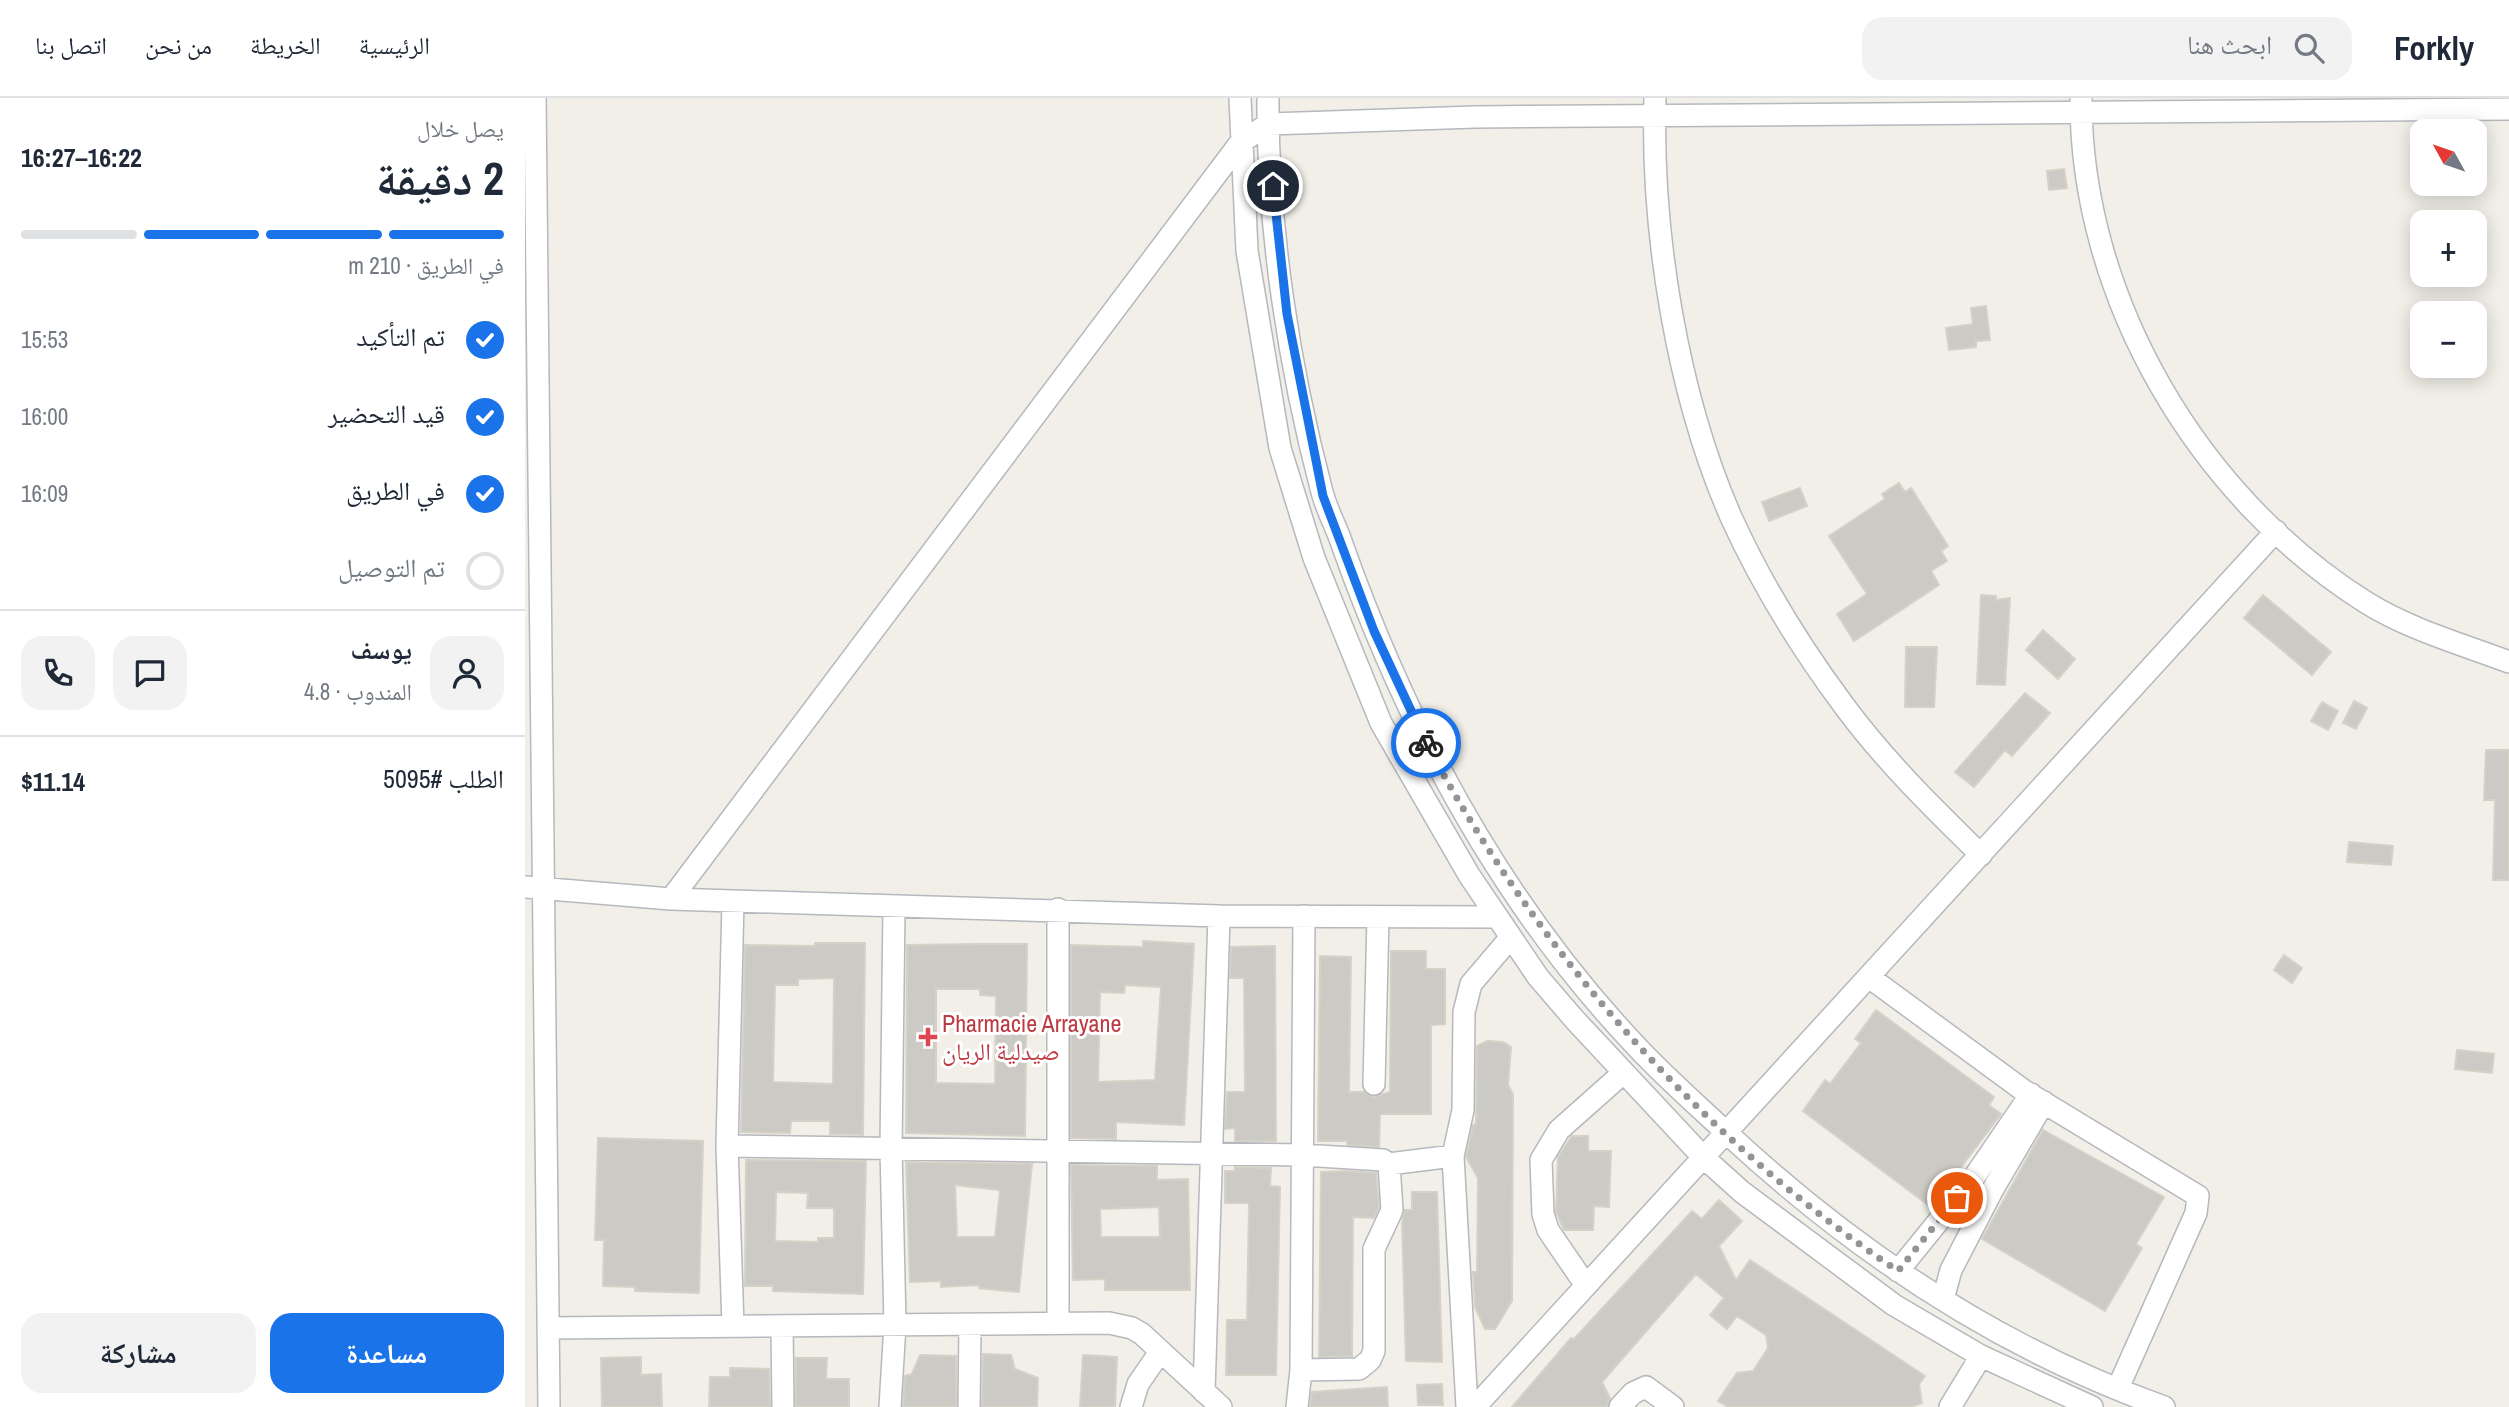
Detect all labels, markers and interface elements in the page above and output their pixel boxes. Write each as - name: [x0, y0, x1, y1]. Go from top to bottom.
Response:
- search box: [1862, 17, 2352, 80]
- text: Forkly: [2394, 26, 2474, 70]
- text: ابحث هنا: [2187, 27, 2272, 62]
- text: اتصل بنا: [35, 29, 107, 61]
- text: من نحن: [145, 29, 212, 61]
- text: الخريطة: [250, 29, 321, 61]
- text: الرئيسية: [359, 29, 430, 61]
- icon: search: [2290, 29, 2328, 67]
- text: يصل خلال: [417, 113, 504, 144]
- north arrow: [2410, 119, 2487, 196]
- map controls: [2410, 119, 2487, 378]
- text: 16:22–16:27: [21, 140, 142, 175]
- text: 2 دقيقة: [376, 147, 504, 209]
- pin: [1243, 156, 1303, 216]
- icon: home: [1254, 167, 1292, 205]
- button: +: [2410, 210, 2487, 287]
- text: في الطريق · 210 m: [348, 250, 504, 281]
- button: −: [2410, 301, 2487, 378]
- text: تم التأكيد: [356, 319, 445, 354]
- icon: check: [466, 321, 504, 359]
- text: 15:53: [21, 324, 68, 355]
- text: قيد التحضير: [328, 396, 445, 431]
- icon: check: [466, 398, 504, 436]
- text: 16:00: [21, 401, 68, 432]
- text: في الطريق: [346, 473, 445, 508]
- icon: check: [466, 475, 504, 513]
- text: 16:09: [21, 478, 68, 509]
- text: تم التوصيل: [338, 550, 445, 585]
- text: يوسف: [351, 632, 412, 667]
- button: phone: [21, 636, 95, 710]
- button: chat: [113, 636, 187, 710]
- button: person: [430, 636, 504, 710]
- text: المندوب · 4.8: [304, 676, 412, 707]
- courier: [1391, 708, 1461, 778]
- icon: bike: [1407, 724, 1445, 762]
- text: الطلب #5095: [383, 761, 504, 796]
- text: $11.14: [21, 764, 85, 799]
- place label: Pharmacie Arrayane صيدلية الريان: [942, 1007, 1121, 1067]
- marker: Pharmacie Arrayane صيدلية الريان: [920, 1029, 936, 1045]
- pin: [1927, 1168, 1987, 1228]
- icon: bag: [1938, 1179, 1976, 1217]
- button: مشاركة: [21, 1313, 256, 1393]
- button: مساعدة: [270, 1313, 504, 1393]

